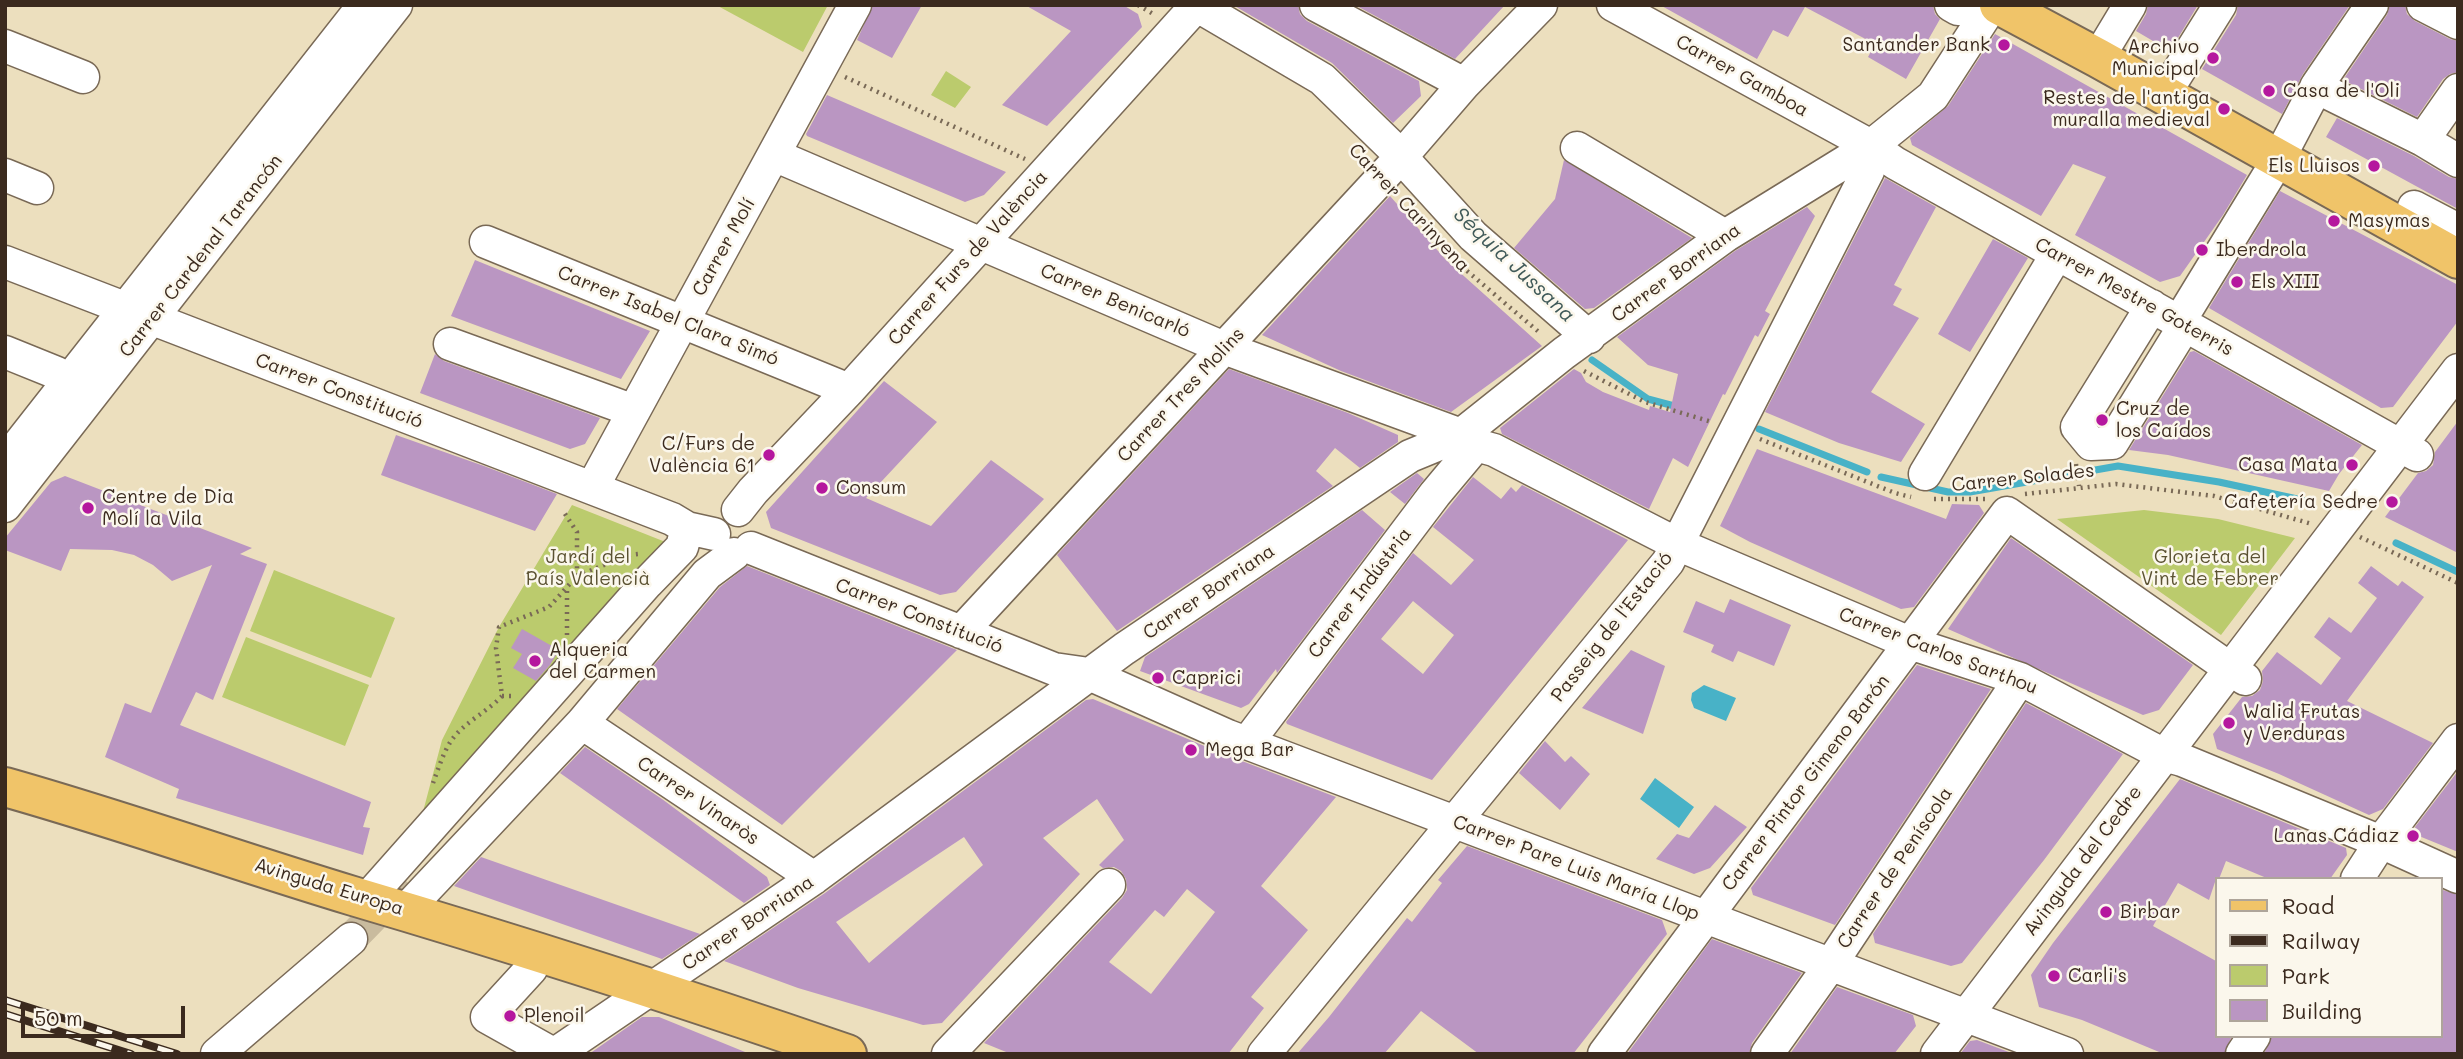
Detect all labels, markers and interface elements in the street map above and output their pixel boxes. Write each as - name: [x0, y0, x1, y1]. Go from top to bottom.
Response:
- street label: Carrer Gamboa: [1672, 30, 1812, 122]
- place label: Santander Bank: [1843, 34, 1990, 56]
- place label: Archivo Municipal: [2112, 36, 2199, 80]
- marker: Santander Bank: [1996, 37, 2012, 53]
- marker: Archivo Municipal: [2205, 50, 2221, 66]
- place label: Casa de l'Oli: [2283, 80, 2400, 102]
- marker: Casa de l'Oli: [2261, 83, 2277, 99]
- place label: Restes de l'antiga muralla medieval: [2043, 87, 2210, 131]
- marker: Restes de l'antiga muralla medieval: [2216, 101, 2232, 117]
- street label: Carrer Carinyena: [1344, 139, 1474, 277]
- street label: Carrer Cardenal Tarancón: [115, 150, 287, 362]
- place label: Els Lluisos: [2268, 155, 2360, 177]
- marker: Els Lluisos: [2366, 158, 2382, 174]
- street label: Carrer Furs de València: [883, 166, 1053, 350]
- street label: Carrer Molí: [688, 194, 760, 300]
- water label: Séquia Jussana: [1448, 202, 1580, 328]
- place label: Masymas: [2348, 210, 2430, 232]
- marker: Masymas: [2326, 213, 2342, 229]
- street label: Carrer Borriana: [1607, 219, 1745, 327]
- street label: Carrer Mestre Goterris: [2031, 233, 2237, 361]
- place label: Iberdrola: [2216, 239, 2307, 261]
- marker: Iberdrola: [2194, 242, 2210, 258]
- street label: Carrer Benicarló: [1037, 259, 1193, 343]
- street label: Carrer Isabel Clara Simó: [554, 261, 782, 371]
- place label: Els XIII: [2251, 271, 2320, 293]
- marker: Els XIII: [2229, 274, 2245, 290]
- street label: Carrer Tres Molins: [1113, 323, 1249, 467]
- street label: Carrer Constitució: [252, 349, 426, 433]
- place label: Cruz de los Caídos: [2116, 398, 2211, 442]
- marker: Cruz de los Caídos: [2094, 412, 2110, 428]
- place label: C/Furs de València 61: [649, 433, 755, 477]
- marker: C/Furs de València 61: [761, 447, 777, 463]
- place label: Casa Mata: [2238, 454, 2338, 476]
- marker: Casa Mata: [2344, 457, 2360, 473]
- street label: Carrer Solades: [1950, 459, 2096, 497]
- place label: Consum: [836, 477, 906, 499]
- marker: Consum: [814, 480, 830, 496]
- place label: Centre de Dia Molí la Vila: [102, 486, 234, 530]
- place label: Cafetería Sedre: [2224, 491, 2378, 513]
- marker: Cafetería Sedre: [2384, 494, 2400, 510]
- marker: Centre de Dia Molí la Vila: [80, 500, 96, 516]
- street label: Carrer Indústria: [1303, 523, 1417, 663]
- street label: Carrer Borriana: [1139, 539, 1279, 645]
- park label: Jardí del País Valencià: [526, 546, 650, 590]
- park label: Glorieta del Vint de Febrer: [2141, 546, 2279, 590]
- street label: Passeig de l'Estació: [1546, 547, 1678, 707]
- street label: Carrer Constitució: [832, 574, 1006, 658]
- street label: Carrer Carlos Sarthou: [1835, 603, 2041, 699]
- place label: Alqueria del Carmen: [549, 639, 656, 683]
- marker: Alqueria del Carmen: [527, 653, 543, 669]
- place label: Caprici: [1172, 667, 1241, 689]
- marker: Caprici: [1150, 670, 1166, 686]
- street label: Carrer Pintor Gimeno Barón: [1717, 670, 1895, 896]
- place label: Walid Frutas y Verduras: [2243, 701, 2360, 745]
- marker: Walid Frutas y Verduras: [2221, 715, 2237, 731]
- place label: Mega Bar: [1205, 739, 1294, 761]
- marker: Mega Bar: [1183, 742, 1199, 758]
- street label: Carrer Vinaròs: [633, 752, 763, 850]
- street label: Avinguda del Cedre: [2019, 781, 2147, 941]
- street label: Carrer de Peníscola: [1832, 783, 1958, 953]
- street label: Carrer Pare Luis María Llop: [1449, 810, 1703, 926]
- place label: Lanas Cádiaz: [2274, 825, 2399, 847]
- marker: Lanas Cádiaz: [2405, 828, 2421, 844]
- street label: Avinguda Europa: [252, 853, 406, 921]
- street label: Carrer Borriana: [678, 870, 818, 976]
- legend: [2214, 877, 2442, 1038]
- text: Road: [2282, 892, 2334, 919]
- place label: Birbar: [2120, 901, 2181, 923]
- marker: Birbar: [2098, 904, 2114, 920]
- text: Railway: [2282, 927, 2361, 954]
- text: Park: [2282, 962, 2330, 989]
- place label: Carli's: [2068, 965, 2127, 987]
- marker: Carli's: [2046, 968, 2062, 984]
- scale bar: [24, 992, 189, 1036]
- text: Building: [2282, 997, 2362, 1024]
- text: 50 m: [34, 1004, 83, 1031]
- place label: Plenoil: [524, 1005, 585, 1027]
- marker: Plenoil: [502, 1008, 518, 1024]

